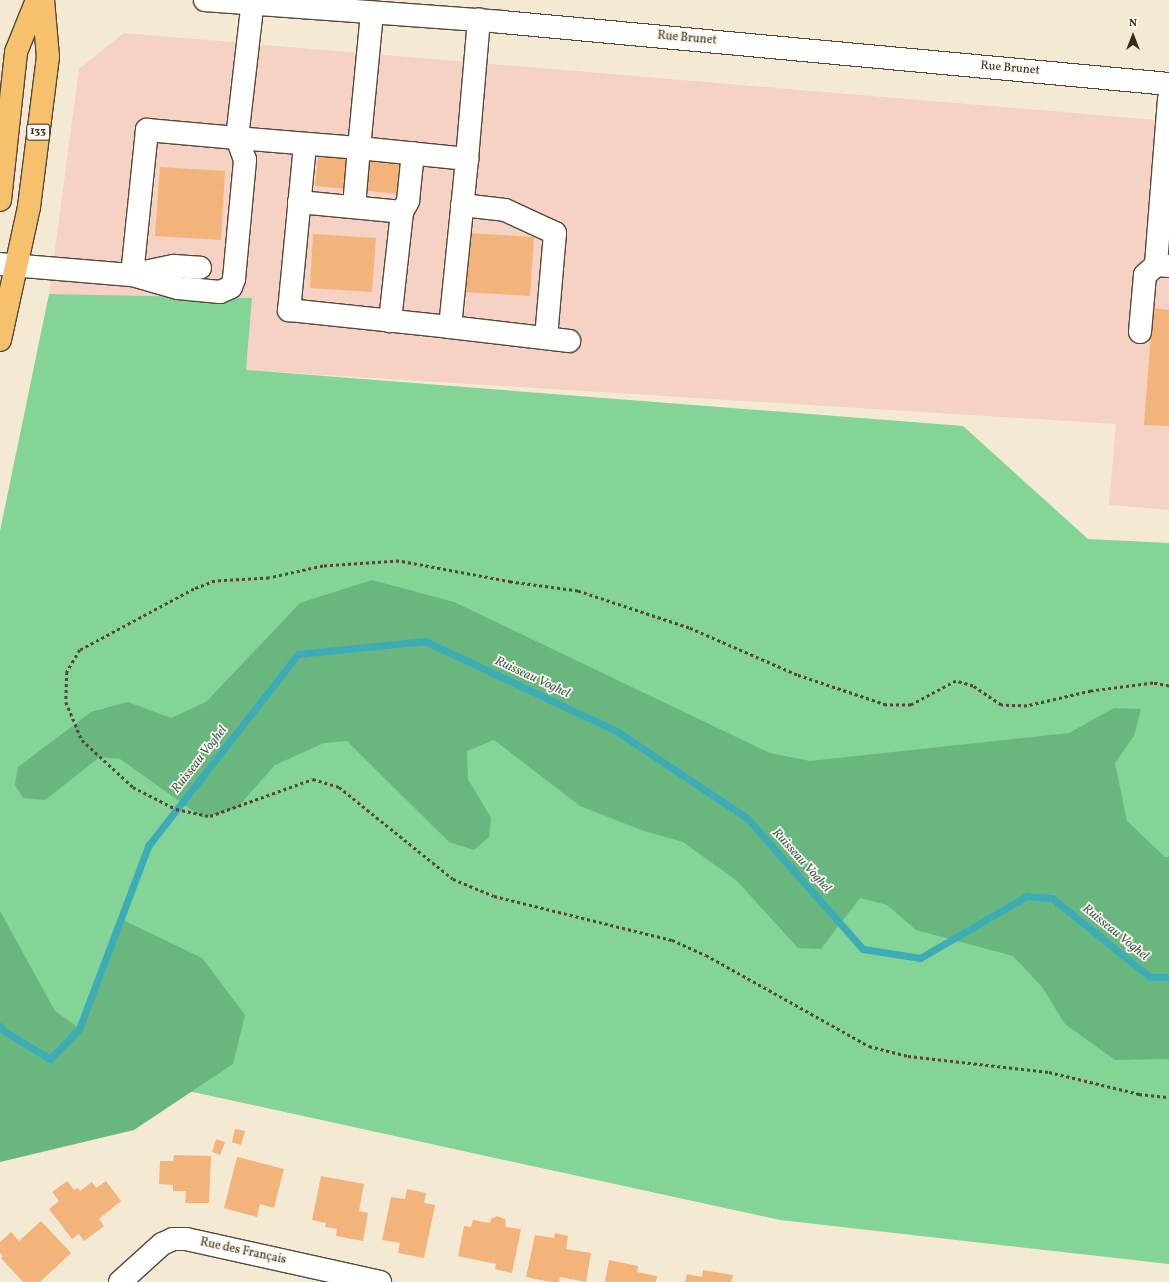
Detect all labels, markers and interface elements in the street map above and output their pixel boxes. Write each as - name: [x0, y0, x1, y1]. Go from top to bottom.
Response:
- north arrow: [1113, 16, 1153, 56]
- text: N: [1129, 16, 1137, 31]
- street label: Rue Brunet: [657, 29, 717, 49]
- street label: Rue Brunet: [980, 59, 1040, 79]
- road number: 133: [26, 123, 50, 141]
- water label: Ruisseau Voghel: [492, 654, 572, 702]
- water label: Ruisseau Voghel: [169, 723, 231, 797]
- water label: Ruisseau Voghel: [768, 826, 834, 896]
- water label: Ruisseau Voghel: [1079, 901, 1151, 965]
- street label: Rue des Français: [199, 1236, 287, 1268]

